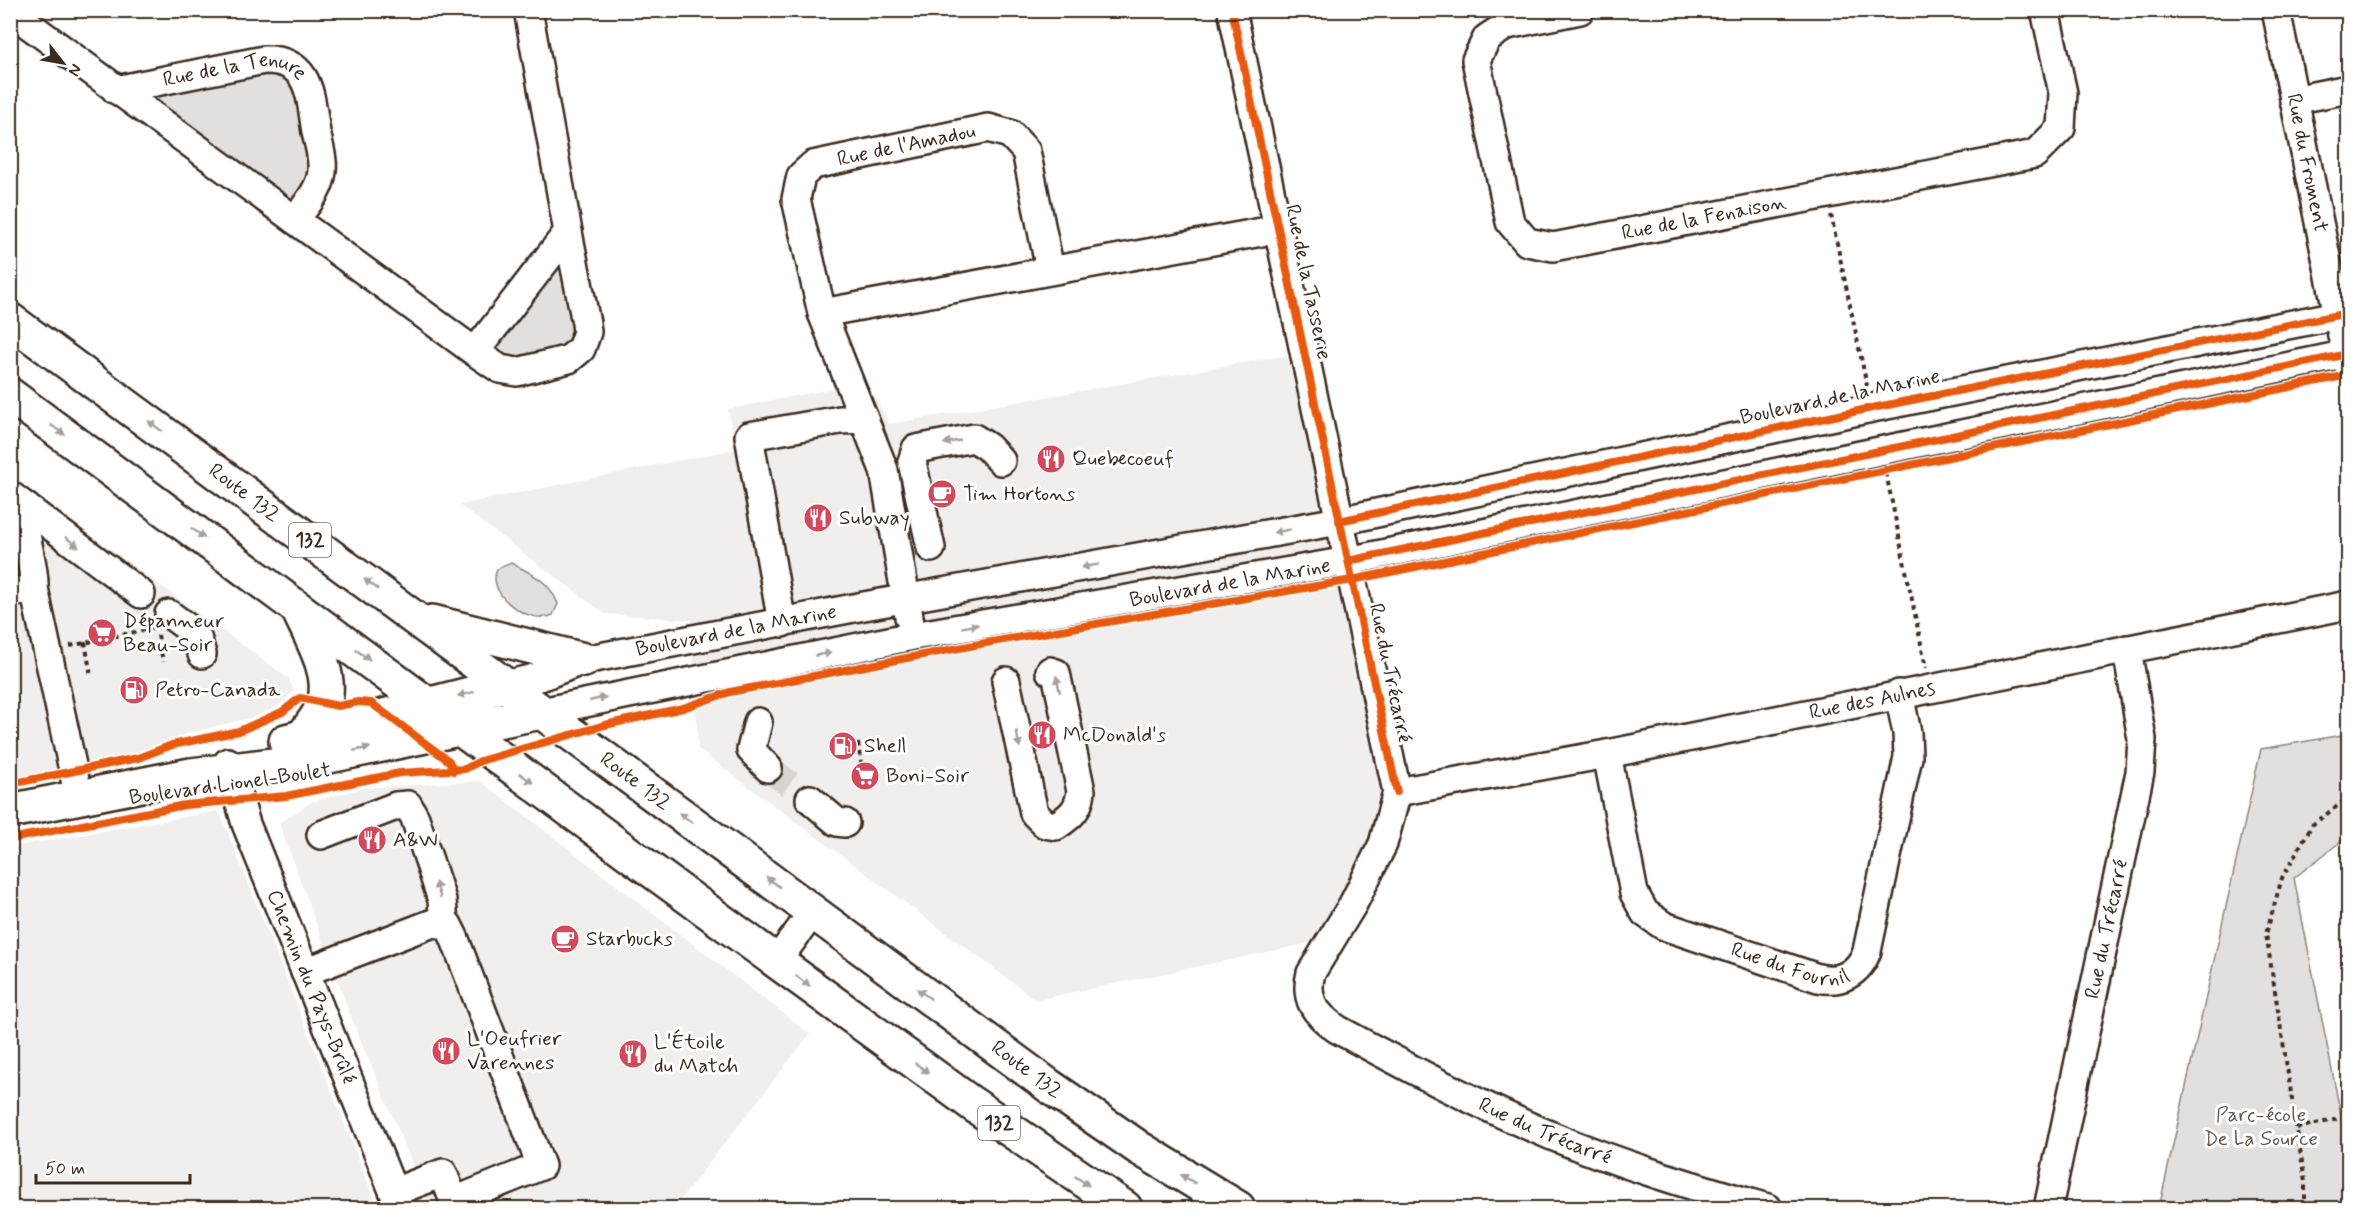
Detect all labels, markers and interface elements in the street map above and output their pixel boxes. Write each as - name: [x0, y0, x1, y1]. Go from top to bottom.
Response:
- north arrow: [33, 33, 93, 93]
- street label: Rue de la Tenure: [160, 45, 314, 94]
- text: N: [63, 60, 86, 80]
- street label: Rue du Froment: [2279, 91, 2335, 235]
- street label: Rue de l'Amadou: [835, 117, 978, 174]
- street label: Rue de la Fenaison: [1619, 188, 1789, 247]
- street label: Rue de la Tasserie: [1278, 202, 1338, 362]
- street label: Boulevard de la Marine: [1737, 362, 1943, 432]
- one-way arrow: [148, 421, 163, 433]
- one-way arrow: [49, 424, 65, 436]
- one-way arrow: [942, 438, 961, 447]
- restaurant icon: Quebecoeuf: [1035, 443, 1067, 475]
- place label: Quebecoeuf: [1072, 445, 1174, 473]
- street label: Route 132: [203, 457, 286, 528]
- cafe icon: Tim Hortons: [926, 478, 958, 510]
- place label: Tim Hortons: [963, 480, 1075, 508]
- restaurant icon: Subway: [802, 502, 834, 534]
- place label: Subway: [839, 504, 910, 532]
- road number: 132: [289, 523, 331, 557]
- one-way arrow: [190, 527, 205, 539]
- one-way arrow: [1272, 527, 1291, 536]
- one-way arrow: [65, 536, 80, 548]
- street label: Boulevard de la Marine: [1127, 552, 1333, 614]
- one-way arrow: [1080, 562, 1099, 571]
- one-way arrow: [363, 579, 378, 591]
- street label: Boulevard de la Marine: [633, 598, 839, 664]
- street label: Rue du Trécarré: [1362, 601, 1418, 745]
- place label: Dépanneur Beau-Soir: [123, 607, 224, 659]
- supermarket icon: Dépanneur Beau-Soir: [86, 617, 118, 649]
- one-way arrow: [961, 621, 980, 630]
- one-way arrow: [355, 649, 370, 661]
- one-way arrow: [813, 649, 832, 658]
- fuel station icon: Petro-Canada: [118, 674, 150, 706]
- street label: Rue des Aulnes: [1807, 674, 1938, 727]
- one-way arrow: [1053, 675, 1063, 693]
- place label: Petro-Canada: [155, 676, 281, 704]
- one-way arrow: [457, 690, 476, 700]
- one-way arrow: [589, 693, 607, 703]
- restaurant icon: McDonald's: [1026, 719, 1058, 751]
- place label: McDonald's: [1063, 721, 1166, 749]
- one-way arrow: [1014, 729, 1023, 748]
- fuel station icon: Shell: [827, 730, 859, 762]
- place label: Shell: [864, 732, 906, 760]
- one-way arrow: [353, 744, 372, 753]
- street label: Route 132: [594, 745, 677, 817]
- street label: Boulevard Lionel-Boulet: [127, 756, 333, 812]
- supermarket icon: Boni-Soir: [849, 760, 881, 792]
- place label: Boni-Soir: [886, 762, 969, 790]
- one-way arrow: [518, 771, 533, 783]
- one-way arrow: [679, 812, 695, 824]
- restaurant icon: A&W: [356, 824, 388, 856]
- place label: A&W: [393, 826, 438, 854]
- street label: Rue du Trécarré: [2079, 857, 2135, 1001]
- one-way arrow: [765, 876, 781, 889]
- one-way arrow: [433, 881, 442, 899]
- street label: Chemin du Pays-Brûlé: [260, 886, 363, 1088]
- cafe icon: Starbucks: [549, 923, 581, 955]
- place label: Starbucks: [586, 925, 673, 953]
- street label: Rue du Fournil: [1727, 936, 1854, 994]
- one-way arrow: [794, 975, 810, 987]
- one-way arrow: [916, 988, 932, 1000]
- place label: L'Oeufrier Varennes: [467, 1025, 562, 1077]
- place label: L'Étoile du Match: [654, 1028, 738, 1080]
- street label: Route 132: [985, 1034, 1068, 1105]
- restaurant icon: L'Oeufrier Varennes: [430, 1035, 462, 1067]
- restaurant icon: L'Étoile du Match: [617, 1038, 649, 1070]
- one-way arrow: [915, 1062, 930, 1074]
- street label: Rue du Trécarré: [1474, 1091, 1615, 1172]
- park label: Parc-école De La Source: [2204, 1101, 2318, 1153]
- road number: 132: [978, 1106, 1020, 1140]
- scale bar: [36, 1147, 190, 1185]
- text: 50 m: [45, 1157, 85, 1181]
- one-way arrow: [1180, 1173, 1196, 1184]
- one-way arrow: [1074, 1175, 1090, 1186]

